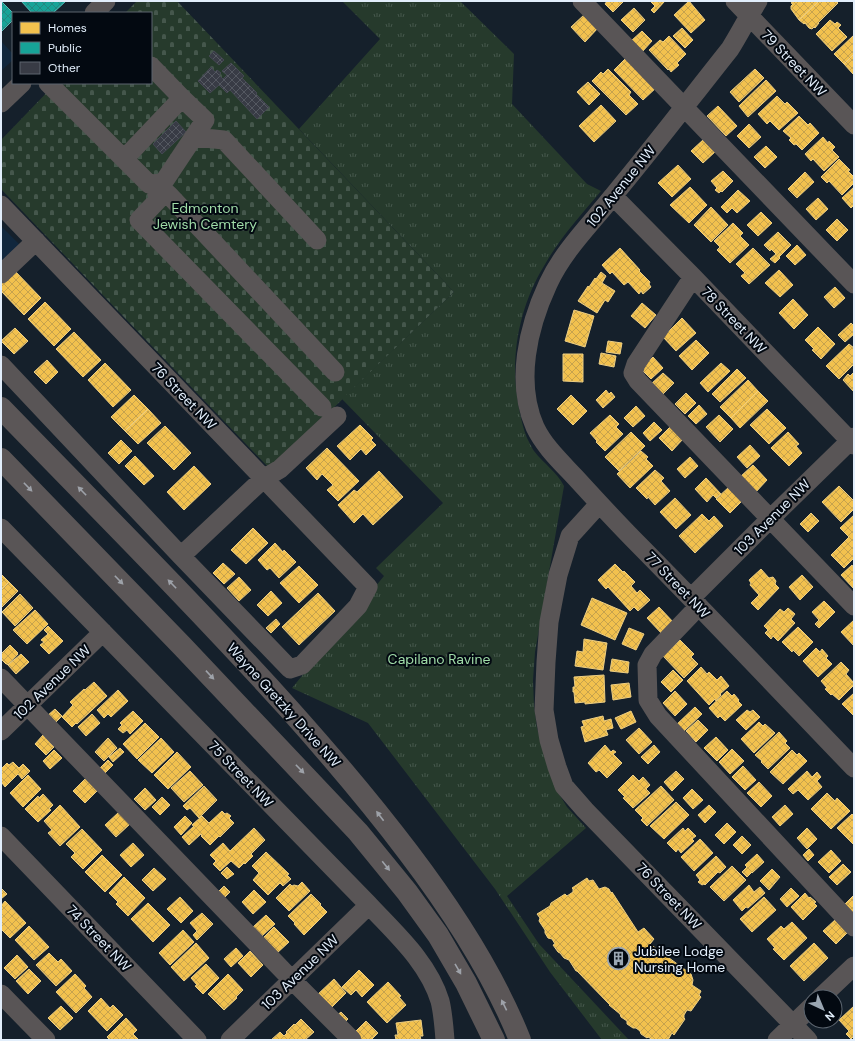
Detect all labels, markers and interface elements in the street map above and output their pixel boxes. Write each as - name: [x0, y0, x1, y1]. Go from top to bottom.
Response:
- legend: [12, 12, 152, 84]
- text: Homes: [48, 20, 87, 36]
- street label: 79 Street NW: [758, 26, 831, 101]
- text: Public: [48, 40, 82, 56]
- text: Other: [48, 60, 81, 76]
- street label: 102 Avenue NW: [583, 141, 660, 231]
- park label: Edmonton Jewish Cemtery: [153, 199, 257, 233]
- street label: 78 Street NW: [698, 283, 771, 358]
- street label: 76 Street NW: [148, 359, 221, 434]
- street label: 103 Avenue NW: [730, 475, 814, 559]
- one-way arrow: [23, 482, 33, 492]
- one-way arrow: [77, 486, 86, 496]
- street label: 77 Street NW: [642, 548, 714, 622]
- one-way arrow: [114, 575, 124, 585]
- one-way arrow: [167, 579, 177, 589]
- street label: Wayne Gretzky Drive NW: [223, 639, 345, 771]
- street label: 102 Avenue NW: [10, 640, 95, 723]
- park label: Capilano Ravine: [388, 650, 490, 668]
- one-way arrow: [205, 670, 215, 680]
- street label: 75 Street NW: [205, 737, 278, 811]
- one-way arrow: [295, 764, 305, 774]
- one-way arrow: [376, 810, 385, 821]
- street label: 76 Street NW: [633, 859, 706, 934]
- one-way arrow: [382, 861, 390, 872]
- street label: 74 Street NW: [63, 901, 135, 975]
- street label: 103 Avenue NW: [258, 930, 343, 1013]
- place label: Jubilee Lodge Nursing Home: [634, 942, 725, 976]
- building icon: Jubilee Lodge Nursing Home: [605, 946, 631, 972]
- one-way arrow: [454, 963, 461, 975]
- north arrow: [803, 989, 843, 1029]
- one-way arrow: [500, 999, 507, 1010]
- text: N: [822, 1008, 838, 1024]

